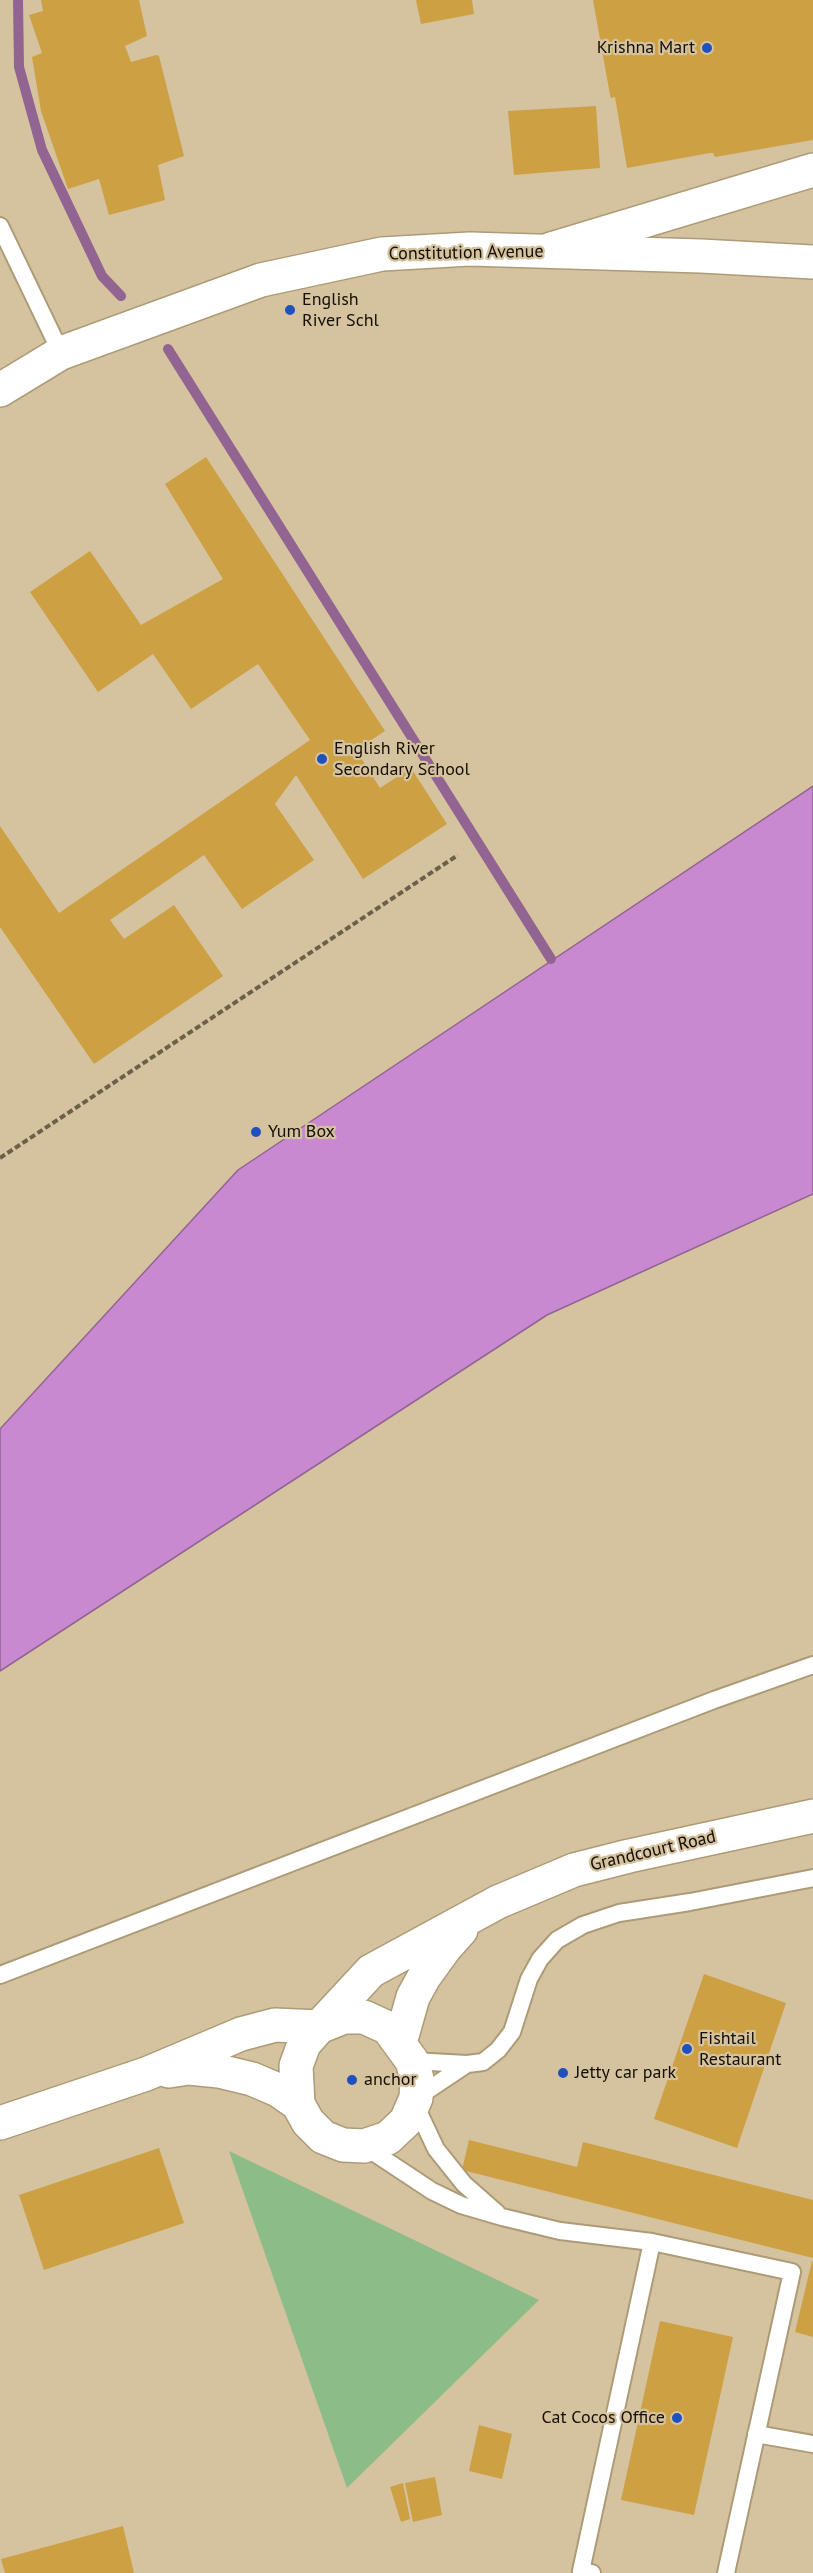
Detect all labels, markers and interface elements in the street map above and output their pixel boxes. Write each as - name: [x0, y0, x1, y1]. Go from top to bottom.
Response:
- place label: Krishna Mart: [597, 37, 695, 59]
- marker: Krishna Mart: [700, 41, 714, 55]
- street label: Constitution Avenue: [388, 241, 544, 265]
- place label: English River Schl: [302, 289, 379, 332]
- marker: English River Schl: [283, 303, 297, 317]
- place label: English River Secondary School: [334, 738, 470, 780]
- marker: English River Secondary School: [315, 752, 329, 766]
- place label: Yum Box: [268, 1121, 335, 1143]
- marker: Yum Box: [249, 1125, 263, 1139]
- street label: Grandcourt Road: [588, 1826, 718, 1876]
- place label: Fishtail Restaurant: [699, 2028, 781, 2070]
- marker: Fishtail Restaurant: [680, 2042, 694, 2056]
- place label: Jetty car park: [575, 2062, 676, 2084]
- marker: Jetty car park: [556, 2066, 570, 2080]
- place label: anchor: [364, 2069, 417, 2091]
- marker: anchor: [345, 2073, 359, 2087]
- place label: Cat Cocos Office: [542, 2407, 665, 2429]
- marker: Cat Cocos Office: [670, 2411, 684, 2425]

